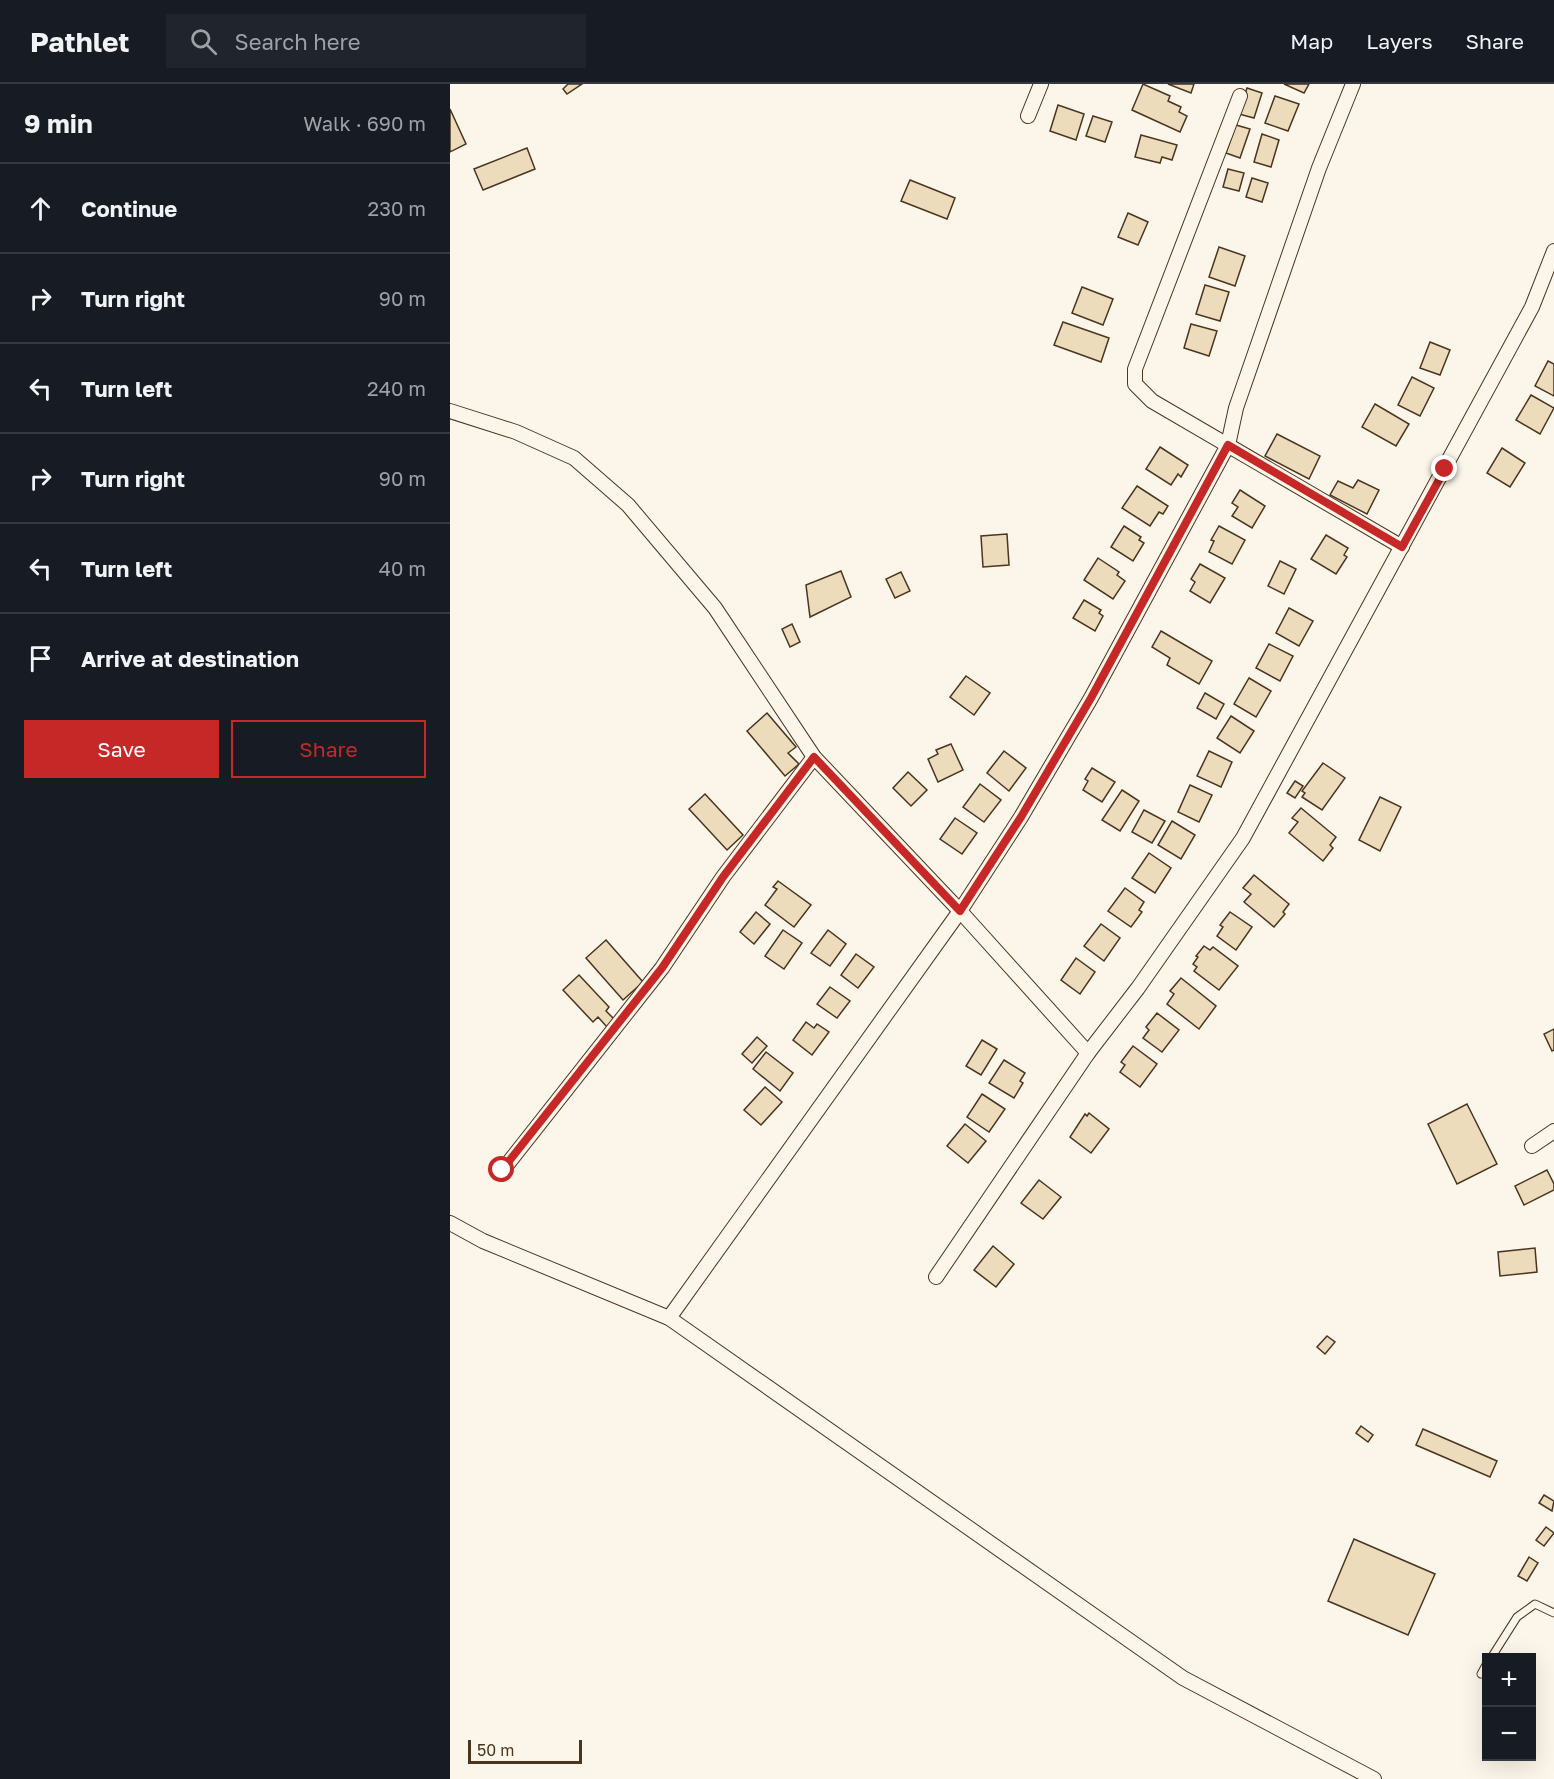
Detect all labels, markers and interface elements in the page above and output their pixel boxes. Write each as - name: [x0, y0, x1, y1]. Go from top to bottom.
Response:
- search box: [166, 14, 586, 68]
- text: Pathlet: [30, 25, 130, 58]
- icon: search: [187, 25, 220, 58]
- text: Search here: [235, 28, 361, 55]
- text: Map: [1290, 28, 1333, 54]
- text: Layers: [1366, 28, 1433, 54]
- text: Share: [1466, 28, 1524, 54]
- text: 9 min: [24, 108, 93, 139]
- text: Walk · 690 m: [303, 111, 426, 135]
- icon: ahead: [24, 192, 57, 225]
- text: Continue: [81, 195, 177, 222]
- text: 230 m: [368, 196, 426, 220]
- icon: right: [24, 282, 57, 315]
- text: Turn right: [81, 285, 185, 312]
- text: 90 m: [379, 286, 426, 310]
- icon: left: [24, 372, 57, 405]
- text: Turn left: [81, 375, 172, 402]
- text: 240 m: [367, 376, 426, 400]
- route end: [1431, 455, 1457, 481]
- icon: right: [24, 462, 57, 495]
- text: Turn right: [81, 465, 185, 492]
- text: 90 m: [379, 466, 426, 490]
- icon: left: [24, 552, 57, 585]
- text: Turn left: [81, 555, 172, 582]
- text: 40 m: [379, 556, 426, 580]
- icon: arrive: [24, 642, 57, 675]
- text: Arrive at destination: [81, 645, 299, 672]
- button: Save: [24, 720, 219, 778]
- button: Share: [231, 720, 426, 778]
- route start: [488, 1156, 514, 1182]
- map controls: [1482, 1653, 1536, 1761]
- button: +: [1482, 1653, 1536, 1707]
- button: −: [1482, 1707, 1536, 1761]
- scale bar: [468, 1737, 582, 1764]
- text: 50 m: [477, 1740, 514, 1760]

